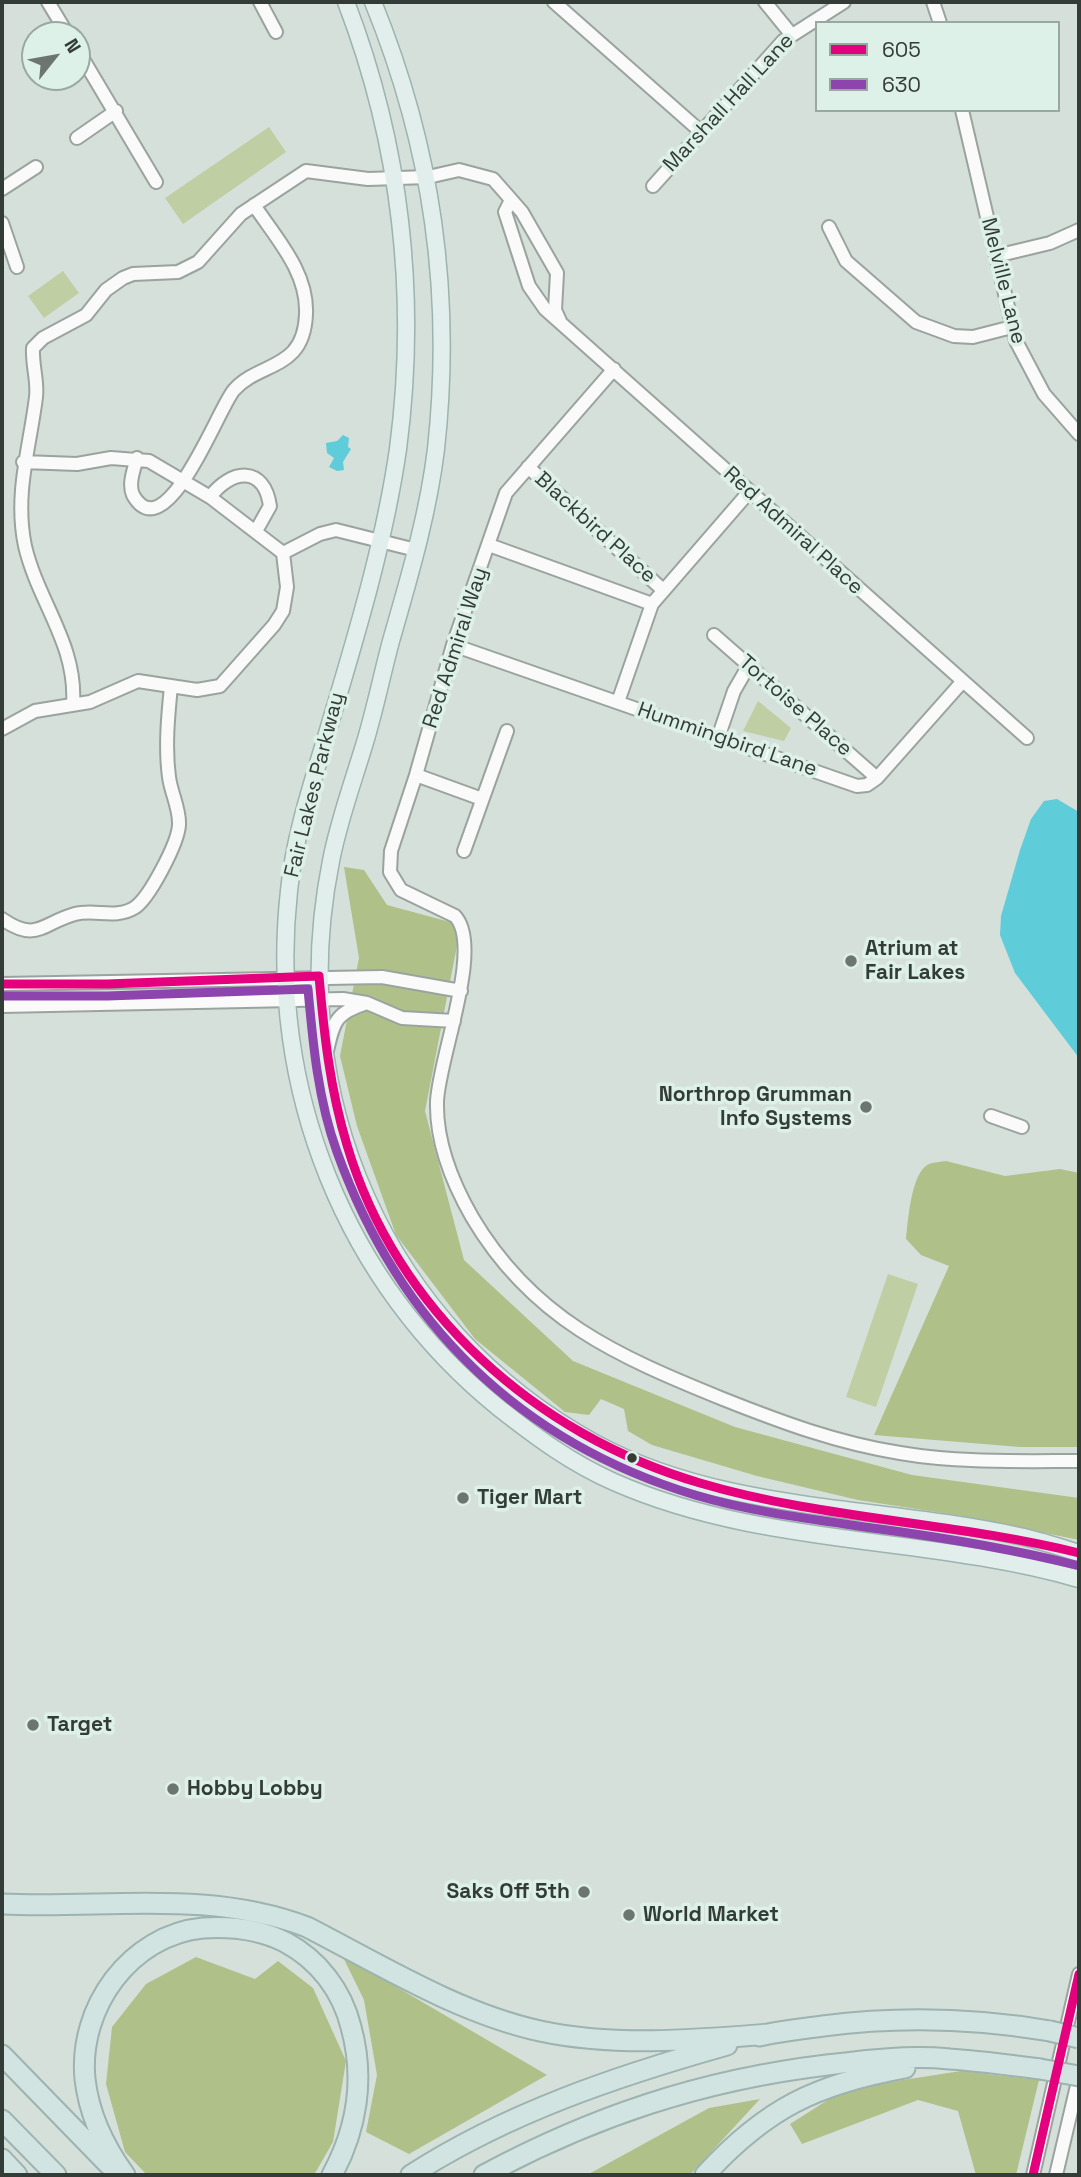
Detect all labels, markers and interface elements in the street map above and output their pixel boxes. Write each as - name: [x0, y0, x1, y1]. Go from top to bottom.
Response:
- north arrow: [21, 21, 91, 91]
- legend: [815, 21, 1060, 112]
- street label: Marshall Hall Lane: [658, 29, 800, 177]
- text: N: [59, 34, 87, 58]
- text: 605: [882, 36, 921, 63]
- text: 630: [882, 71, 921, 98]
- street label: Melville Lane: [975, 215, 1031, 347]
- street label: Red Admiral Place: [718, 462, 868, 600]
- street label: Blackbird Place: [529, 467, 661, 589]
- street label: Red Admiral Way: [418, 564, 494, 732]
- street label: Tortoise Place: [733, 650, 857, 762]
- street label: Fair Lakes Parkway: [280, 690, 350, 880]
- street label: Hummingbird Lane: [634, 697, 820, 783]
- place label: Atrium at Fair Lakes: [865, 936, 965, 986]
- marker: Atrium at Fair Lakes: [843, 953, 859, 969]
- place label: Northrop Grumman Info Systems: [659, 1082, 852, 1132]
- marker: Northrop Grumman Info Systems: [858, 1099, 874, 1115]
- unlabelled marker: [625, 1451, 639, 1465]
- place label: Tiger Mart: [477, 1485, 582, 1511]
- marker: Tiger Mart: [455, 1490, 471, 1506]
- place label: Target: [47, 1712, 112, 1738]
- marker: Target: [25, 1717, 41, 1733]
- place label: Hobby Lobby: [187, 1776, 323, 1802]
- marker: Hobby Lobby: [165, 1781, 181, 1797]
- place label: Saks Off 5th: [447, 1879, 570, 1905]
- marker: Saks Off 5th: [576, 1884, 592, 1900]
- place label: World Market: [643, 1902, 779, 1928]
- marker: World Market: [621, 1907, 637, 1923]

